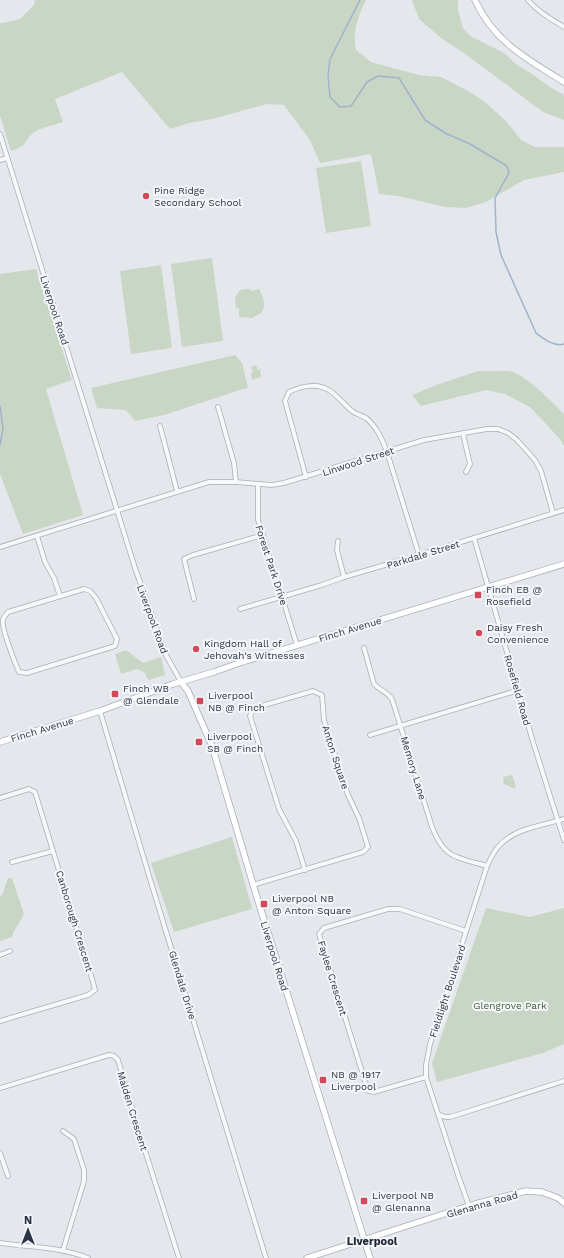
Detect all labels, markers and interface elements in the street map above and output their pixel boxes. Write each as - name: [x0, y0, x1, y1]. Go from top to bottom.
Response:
- place label: Pine Ridge Secondary School: [154, 185, 242, 208]
- marker: Pine Ridge Secondary School: [141, 191, 151, 201]
- street label: Liverpool Road: [38, 274, 71, 346]
- street label: Linwood Street: [321, 444, 396, 478]
- street label: Forest Park Drive: [253, 524, 290, 607]
- street label: Parkdale Street: [385, 538, 462, 571]
- street label: Liverpool Road: [135, 583, 170, 655]
- place label: Finch EB @ Rosefield: [486, 584, 542, 607]
- marker: Finch EB @ Rosefield: [473, 590, 483, 600]
- street label: Finch Avenue: [317, 615, 383, 644]
- place label: Daisy Fresh Convenience: [487, 622, 549, 645]
- marker: Daisy Fresh Convenience: [474, 628, 484, 638]
- place label: Kingdom Hall of Jehovah's Witnesses: [204, 638, 305, 661]
- marker: Kingdom Hall of Jehovah's Witnesses: [191, 644, 201, 654]
- street label: Rosefield Road: [502, 654, 533, 727]
- place label: Finch WB @ Glendale: [123, 683, 179, 706]
- marker: Finch WB @ Glendale: [110, 689, 120, 699]
- place label: Liverpool NB @ Finch: [208, 690, 265, 713]
- marker: Liverpool NB @ Finch: [195, 696, 205, 706]
- street label: Finch Avenue: [9, 715, 75, 744]
- street label: Anton Square: [320, 724, 351, 791]
- place label: Liverpool SB @ Finch: [207, 731, 263, 754]
- street label: Memory Lane: [399, 735, 428, 801]
- marker: Liverpool SB @ Finch: [194, 737, 204, 747]
- street label: Canborough Crescent: [54, 869, 95, 974]
- place label: Liverpool NB @ Anton Square: [272, 893, 352, 916]
- marker: Liverpool NB @ Anton Square: [259, 899, 269, 909]
- street label: Liverpool Road: [259, 920, 290, 992]
- street label: Faylee Crescent: [316, 939, 349, 1018]
- street label: Fieldlight Boulevard: [427, 943, 468, 1039]
- street label: Glendale Drive: [167, 949, 198, 1021]
- park label: Glengrove Park: [473, 1000, 547, 1011]
- place label: NB @ 1917 Liverpool: [331, 1069, 381, 1092]
- street label: Malden Crescent: [115, 1070, 150, 1153]
- marker: NB @ 1917 Liverpool: [318, 1075, 328, 1085]
- street label: Glenanna Road: [445, 1189, 519, 1220]
- place label: Liverpool NB @ Glenanna: [372, 1190, 434, 1213]
- marker: Liverpool NB @ Glenanna: [359, 1196, 369, 1206]
- north arrow: [8, 1210, 48, 1250]
- text: N: [24, 1214, 32, 1227]
- district label: Liverpool: [347, 1235, 398, 1248]

